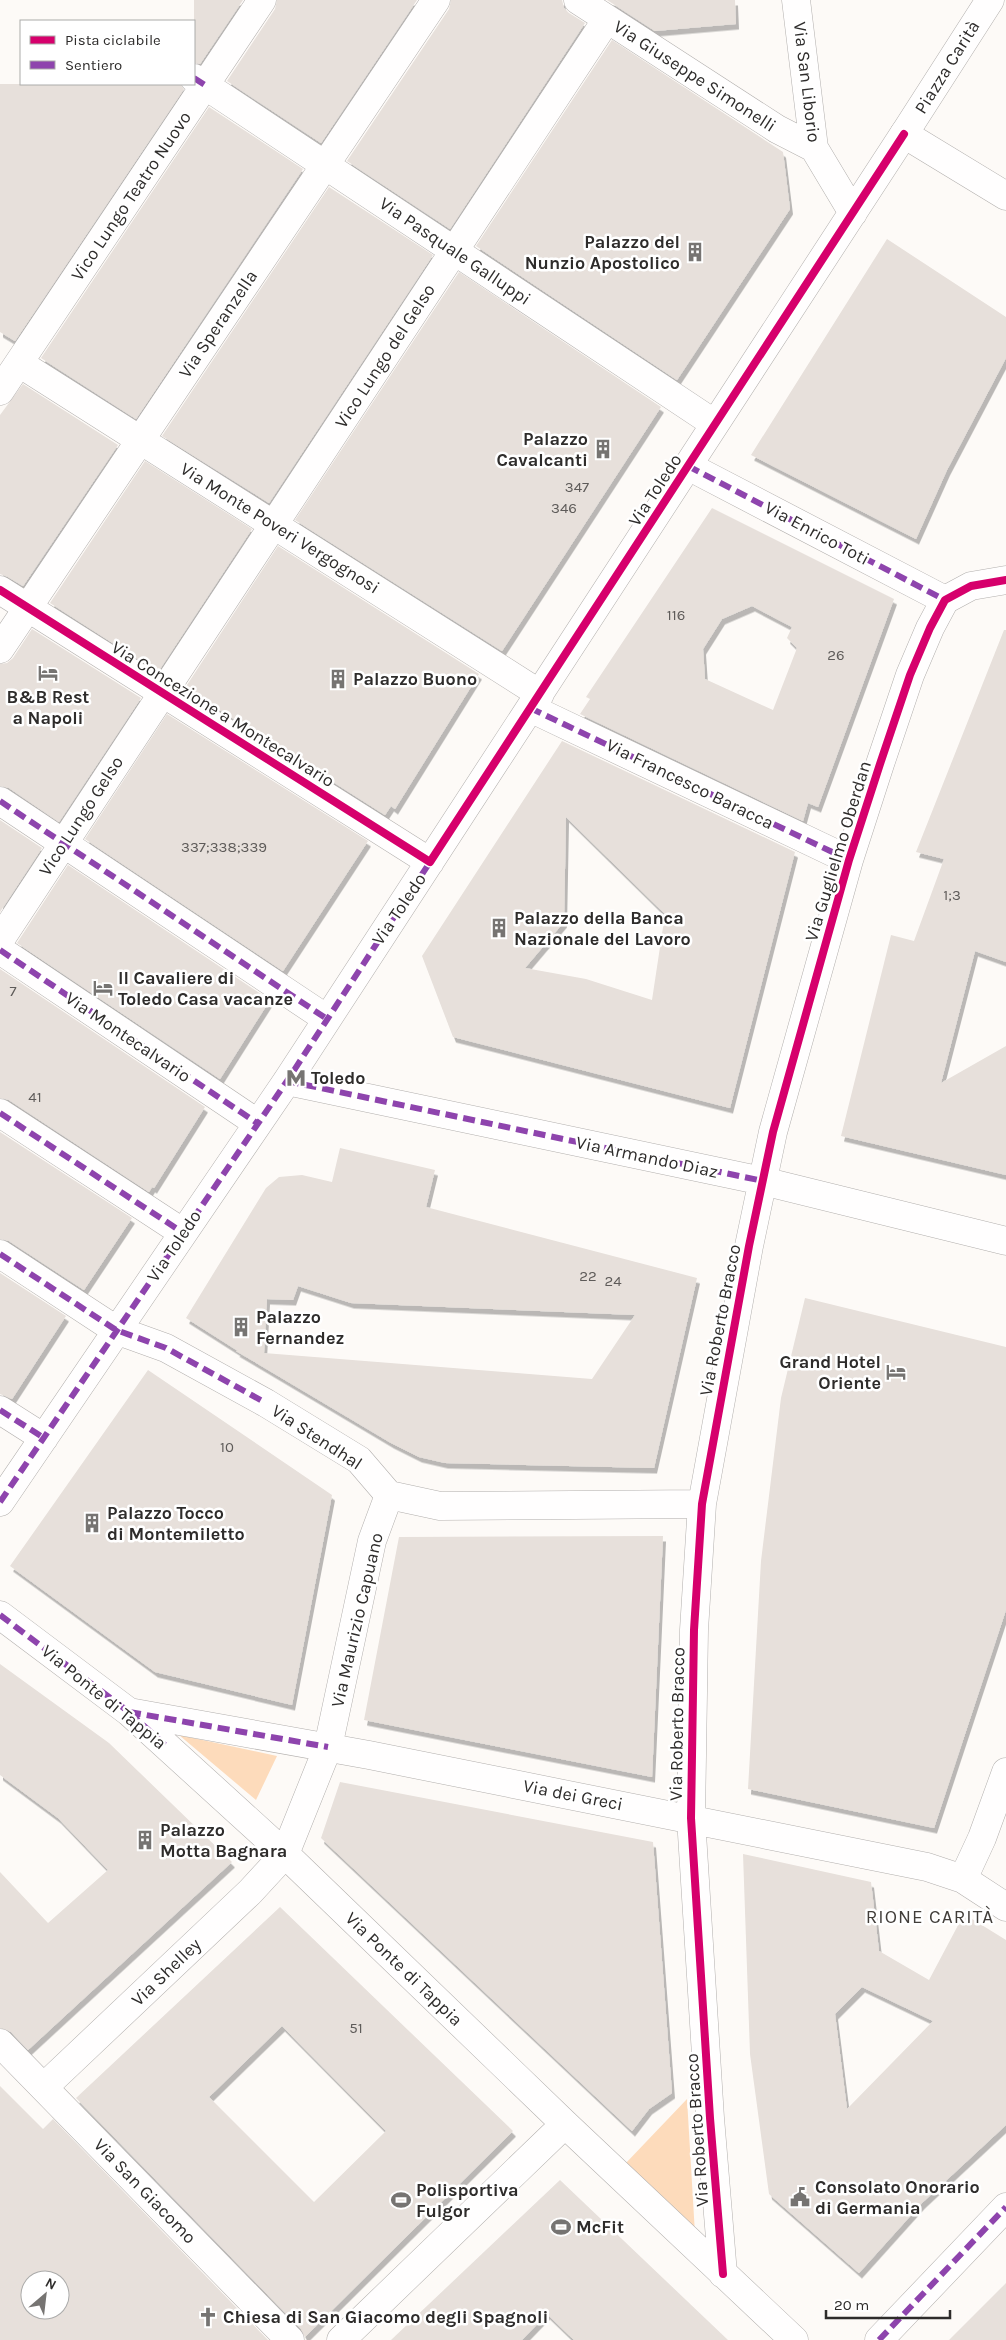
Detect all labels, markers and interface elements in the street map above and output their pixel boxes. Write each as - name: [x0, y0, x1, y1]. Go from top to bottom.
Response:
- street label: Via Giuseppe Simonelli: [610, 15, 780, 137]
- street label: Piazza Carità: [910, 16, 984, 118]
- legend: [20, 20, 195, 85]
- street label: Via San Liborio: [789, 20, 825, 144]
- text: Pista ciclabile: [65, 31, 161, 49]
- text: Sentiero: [65, 56, 122, 74]
- street label: Vico Lungo Teatro Nuovo: [66, 107, 196, 285]
- street label: Via Pasquale Galluppi: [375, 192, 535, 310]
- place label: Palazzo del Nunzio Apostolico: [525, 231, 680, 274]
- building icon: Palazzo del Nunzio Apostolico: [684, 241, 706, 263]
- street label: Via Speranzella: [174, 266, 262, 382]
- street label: Vico Lungo del Gelso: [330, 280, 440, 432]
- place label: Palazzo Cavalcanti: [496, 428, 588, 471]
- building icon: Palazzo Cavalcanti: [592, 438, 614, 460]
- street label: Via Toledo: [623, 450, 687, 530]
- street label: Via Monte Poveri Vergognosi: [176, 458, 384, 598]
- house number: 347: [565, 478, 589, 496]
- street label: Via Enrico Toti: [761, 496, 873, 570]
- house number: 346: [551, 499, 577, 517]
- house number: 116: [667, 606, 685, 624]
- street label: Via Concezione a Montecalvario: [107, 636, 339, 792]
- house number: 26: [827, 646, 845, 664]
- hotel icon: B&B Rest a Napoli: [37, 662, 59, 684]
- building icon: Palazzo Buono: [327, 668, 349, 690]
- place label: Palazzo Buono: [353, 668, 477, 690]
- place label: B&B Rest a Napoli: [7, 686, 89, 729]
- street label: Via Francesco Baracca: [603, 734, 777, 834]
- street label: Vico Lungo Gelso: [34, 752, 128, 880]
- street label: Via Guglielmo Oberdan: [800, 758, 876, 944]
- house number: 337;338;339: [181, 838, 267, 856]
- street label: Via Toledo: [367, 869, 431, 949]
- house number: 1;3: [943, 886, 961, 904]
- place label: Palazzo della Banca Nazionale del Lavoro: [514, 907, 691, 950]
- building icon: Palazzo della Banca Nazionale del Lavoro: [488, 917, 510, 939]
- place label: Il Cavaliere di Toledo Casa vacanze: [118, 967, 293, 1010]
- hotel icon: Il Cavaliere di Toledo Casa vacanze: [92, 977, 114, 999]
- house number: 7: [9, 982, 17, 1000]
- street label: Via Montecalvario: [61, 987, 195, 1087]
- metro station icon: Toledo: [285, 1067, 307, 1089]
- place label: Toledo: [311, 1067, 365, 1089]
- house number: 41: [28, 1088, 42, 1106]
- street label: Via Armando Diaz: [574, 1131, 720, 1183]
- street label: Via Toledo: [142, 1206, 206, 1286]
- street label: Via Roberto Bracco: [695, 1242, 745, 1398]
- house number: 22: [579, 1267, 597, 1285]
- house number: 24: [604, 1272, 622, 1290]
- place label: Palazzo Fernandez: [256, 1306, 344, 1349]
- building icon: Palazzo Fernandez: [230, 1316, 252, 1338]
- place label: Grand Hotel Oriente: [779, 1351, 881, 1394]
- hotel icon: Grand Hotel Oriente: [885, 1361, 907, 1383]
- street label: Via Stendhal: [267, 1399, 367, 1475]
- house number: 10: [220, 1438, 234, 1456]
- place label: Palazzo Tocco di Montemiletto: [107, 1502, 245, 1545]
- building icon: Palazzo Tocco di Montemiletto: [81, 1512, 103, 1534]
- street label: Via Maurizio Capuano: [326, 1531, 388, 1709]
- street label: Via Ponte di Tappia: [37, 1640, 171, 1754]
- street label: Via Roberto Bracco: [665, 1647, 689, 1801]
- street label: Via dei Greci: [521, 1775, 625, 1815]
- place label: Palazzo Motta Bagnara: [160, 1819, 287, 1862]
- building icon: Palazzo Motta Bagnara: [134, 1829, 156, 1851]
- district label: RIONE CARITÀ: [866, 1905, 994, 1928]
- street label: Via Ponte di Tappia: [341, 1907, 467, 2031]
- street label: Via Shelley: [127, 1933, 206, 2011]
- house number: 51: [349, 2019, 363, 2037]
- street label: Via Roberto Bracco: [681, 2052, 713, 2208]
- street label: Via San Giacomo: [89, 2134, 201, 2248]
- place label: Consolato Onorario di Germania: [815, 2176, 980, 2219]
- place label: Polisportiva Fulgor: [416, 2179, 519, 2222]
- public building icon: Consolato Onorario di Germania: [789, 2186, 811, 2208]
- sports icon: Polisportiva Fulgor: [390, 2189, 412, 2211]
- sports icon: McFit: [550, 2216, 572, 2238]
- place label: McFit: [576, 2216, 624, 2238]
- north arrow: [20, 2270, 70, 2320]
- text: N: [42, 2274, 59, 2294]
- scale bar: [826, 2288, 950, 2320]
- text: 20 m: [834, 2296, 869, 2314]
- church icon: Chiesa di San Giacomo degli Spagnoli: [197, 2306, 219, 2328]
- place label: Chiesa di San Giacomo degli Spagnoli: [223, 2306, 548, 2328]

